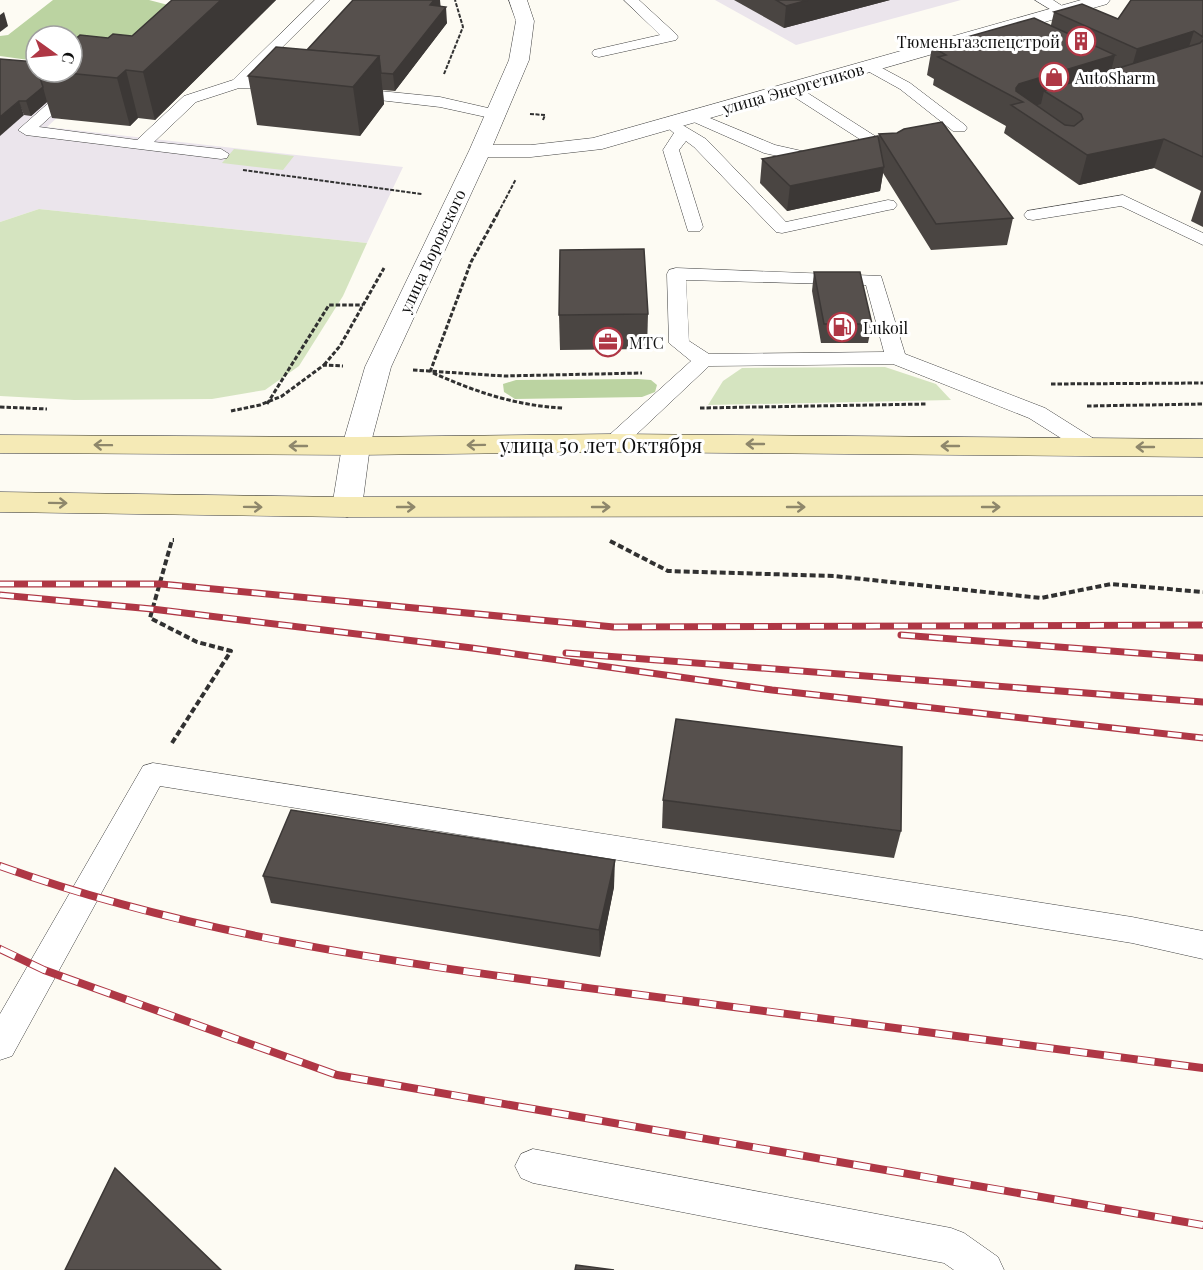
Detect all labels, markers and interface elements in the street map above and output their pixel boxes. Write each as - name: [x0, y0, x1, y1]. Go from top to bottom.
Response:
- north arrow: [24, 24, 84, 84]
- building icon: Тюменьгазспецстрой: [1065, 25, 1097, 57]
- place label: Тюменьгазспецстрой: [897, 31, 1060, 52]
- text: С: [57, 50, 81, 66]
- street label: улица Энергетиков: [719, 58, 866, 119]
- shop icon: AutoSharm: [1038, 61, 1070, 93]
- place label: AutoSharm: [1074, 67, 1156, 88]
- street label: улица Воровского: [394, 185, 470, 317]
- fuel station icon: Lukoil: [826, 311, 858, 343]
- place label: Lukoil: [863, 317, 909, 338]
- office icon: МТС: [592, 326, 624, 358]
- place label: МТС: [629, 332, 664, 353]
- street label: улица 50 лет Октября: [499, 431, 702, 458]
- one-way arrow: [93, 439, 113, 451]
- one-way arrow: [466, 439, 486, 451]
- one-way arrow: [745, 439, 765, 450]
- one-way arrow: [288, 440, 308, 452]
- one-way arrow: [940, 440, 960, 452]
- one-way arrow: [1135, 441, 1155, 453]
- one-way arrow: [48, 498, 68, 509]
- one-way arrow: [243, 501, 263, 512]
- one-way arrow: [395, 501, 415, 513]
- one-way arrow: [590, 501, 610, 513]
- one-way arrow: [785, 501, 805, 513]
- one-way arrow: [980, 501, 1000, 513]

